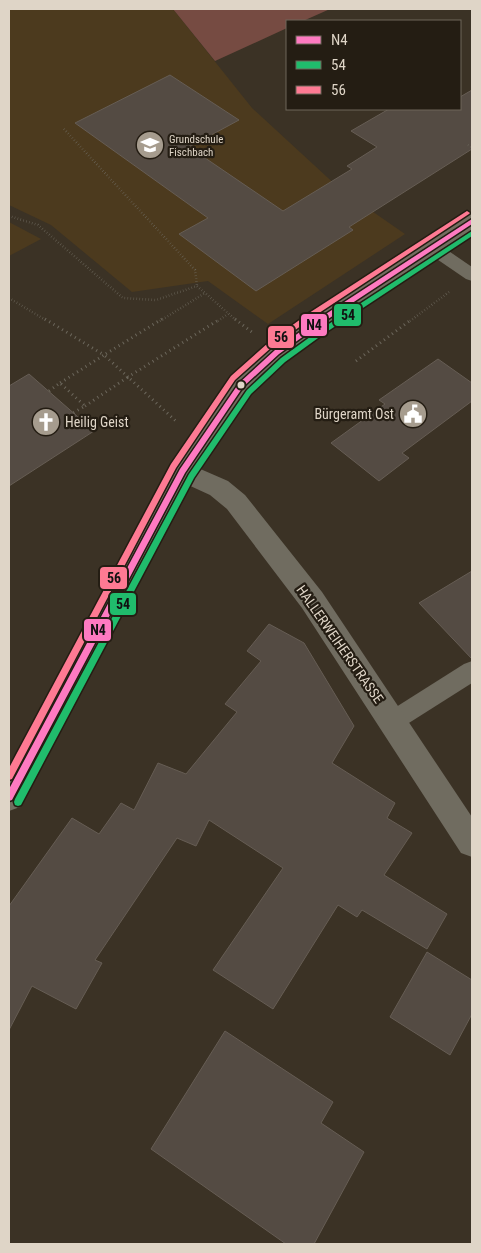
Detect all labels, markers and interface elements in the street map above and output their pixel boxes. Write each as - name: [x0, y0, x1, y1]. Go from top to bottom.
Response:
- legend: [286, 20, 461, 110]
- text: N4: [331, 31, 348, 49]
- text: 54: [331, 56, 346, 74]
- text: 56: [331, 81, 346, 99]
- school or university icon: Grundschule Fischbach: [135, 130, 165, 160]
- place label: Grundschule Fischbach: [169, 133, 223, 159]
- line badge: 54: [333, 303, 362, 327]
- text: 54: [341, 307, 355, 323]
- line badge: N4: [300, 313, 328, 337]
- text: N4: [306, 317, 322, 333]
- line badge: 56: [267, 325, 295, 349]
- text: 56: [274, 329, 288, 345]
- unlabelled marker: [236, 380, 246, 390]
- public building icon: Bürgeramt Ost: [398, 399, 428, 429]
- place label: Bürgeramt Ost: [314, 406, 394, 422]
- church icon: Heilig Geist: [31, 407, 61, 437]
- place label: Heilig Geist: [65, 414, 129, 430]
- line badge: 56: [99, 566, 128, 590]
- text: 56: [107, 570, 121, 586]
- street label: HALLERWEIHERSTRASSE: [293, 582, 387, 706]
- line badge: 54: [109, 592, 137, 616]
- text: 54: [116, 596, 130, 612]
- line badge: N4: [83, 618, 112, 642]
- text: N4: [90, 622, 106, 638]

